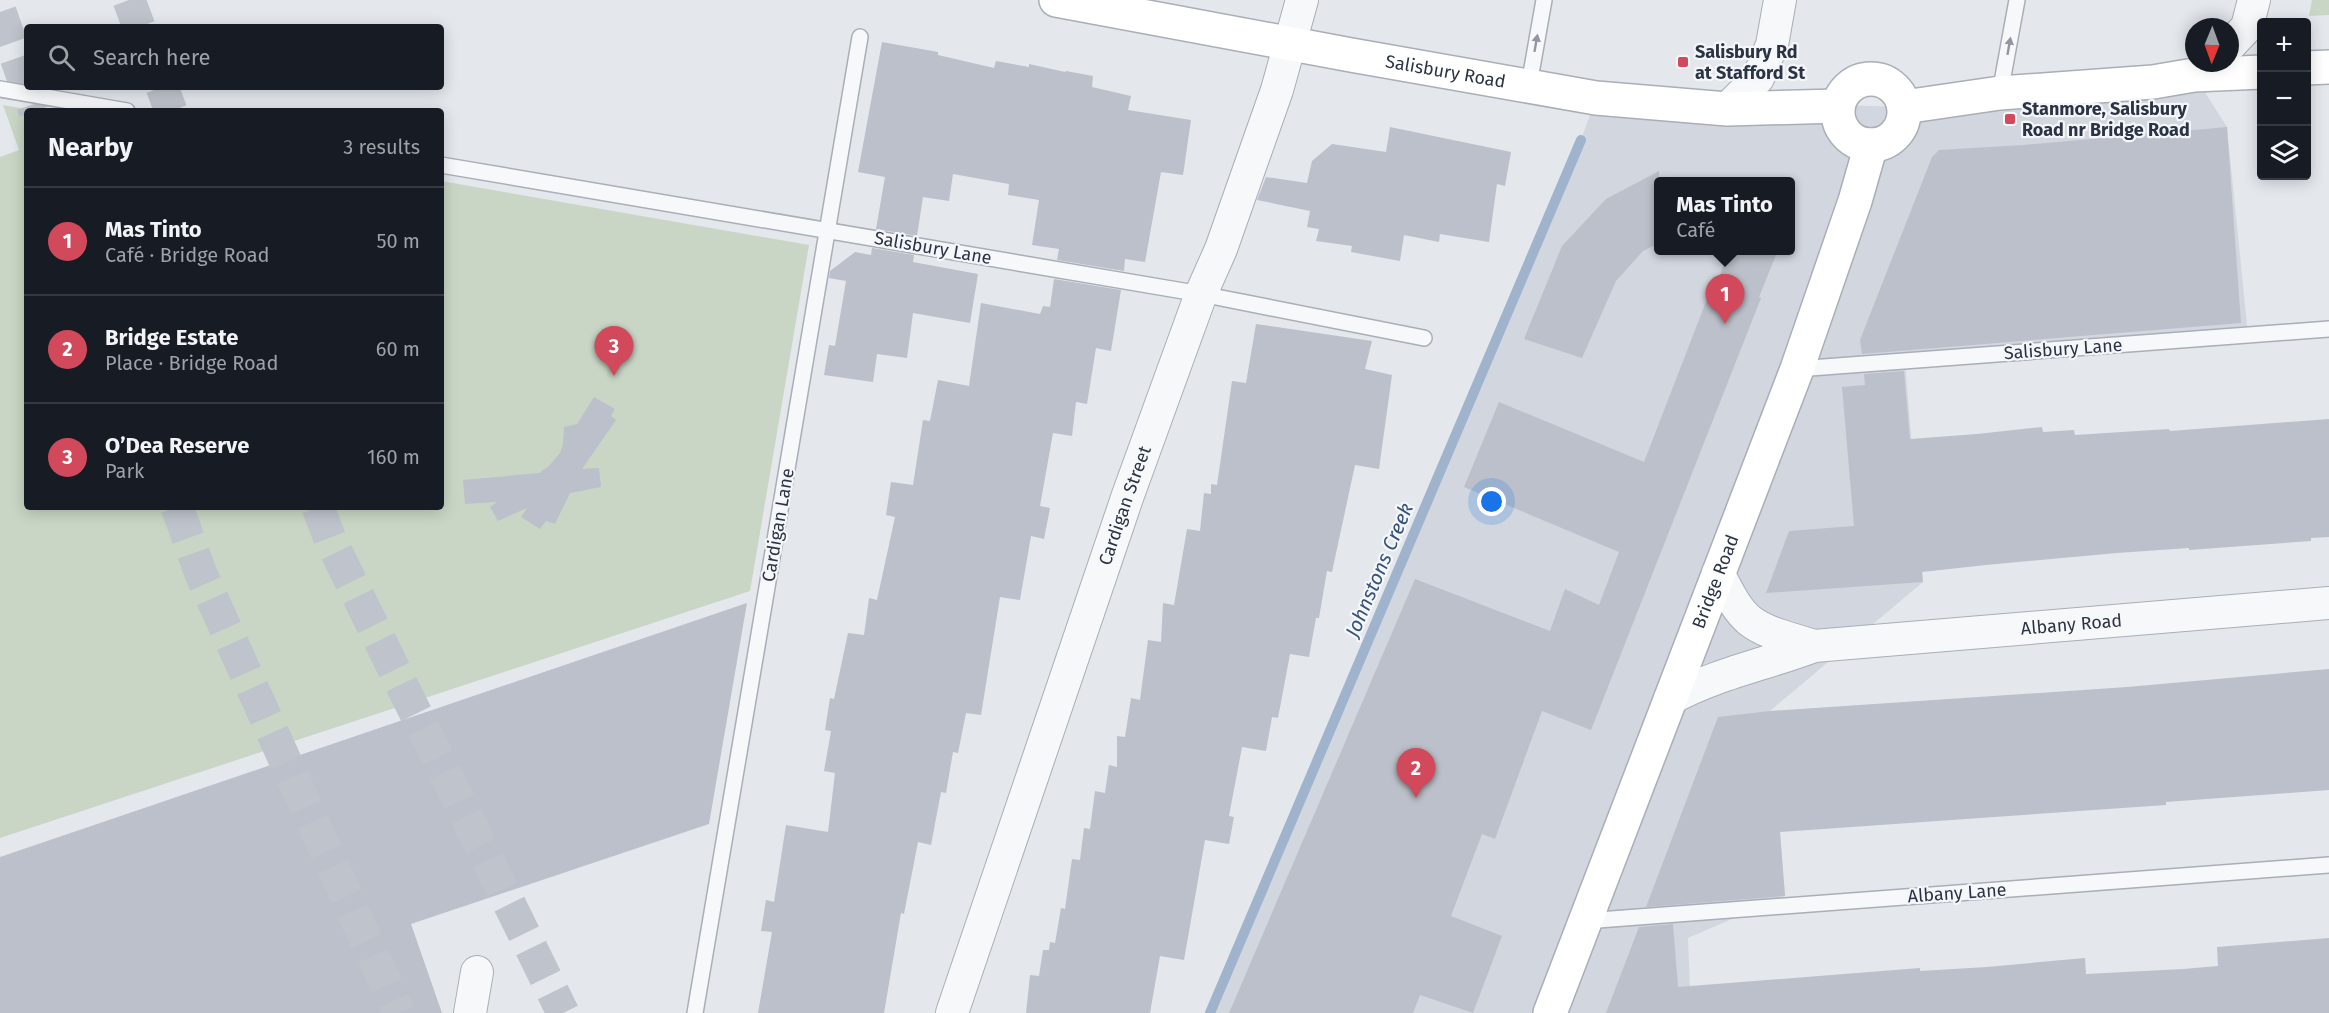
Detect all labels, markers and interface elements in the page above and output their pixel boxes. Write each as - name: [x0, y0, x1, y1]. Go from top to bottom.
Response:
- north arrow: [2185, 18, 2239, 72]
- map controls: [2257, 18, 2311, 180]
- button: +: [2257, 18, 2311, 72]
- search box: [24, 24, 444, 90]
- one-way arrow: [1532, 33, 1541, 52]
- one-way arrow: [2005, 37, 2014, 56]
- icon: search: [45, 41, 78, 74]
- place label: Salisbury Rd at Stafford St: [1695, 41, 1806, 84]
- text: Search here: [93, 44, 211, 71]
- street label: Salisbury Road: [1384, 50, 1507, 93]
- marker: Salisbury Rd at Stafford St: [1676, 55, 1690, 69]
- button: −: [2257, 72, 2311, 126]
- place label: Stanmore, Salisbury Road nr Bridge Road: [2022, 98, 2190, 141]
- marker: Stanmore, Salisbury Road nr Bridge Road: [2003, 112, 2017, 126]
- button: layers: [2257, 126, 2311, 180]
- text: Nearby: [48, 132, 133, 163]
- text: 3 results: [343, 135, 420, 159]
- popup: [1654, 177, 1795, 255]
- text: Mas Tinto: [1676, 191, 1773, 218]
- text: Mas Tinto: [105, 216, 202, 243]
- text: Café: [1676, 218, 1715, 242]
- street label: Salisbury Lane: [873, 227, 993, 269]
- text: 1: [63, 229, 72, 253]
- text: 50 m: [376, 229, 420, 253]
- text: Café · Bridge Road: [105, 243, 270, 267]
- pin: 1: [1706, 274, 1744, 324]
- text: Bridge Estate: [105, 324, 238, 351]
- pin: 3: [594, 326, 634, 376]
- street label: Salisbury Lane: [2003, 334, 2123, 364]
- text: 2: [62, 337, 73, 361]
- text: 60 m: [376, 337, 420, 361]
- text: Place · Bridge Road: [105, 351, 278, 375]
- text: O’Dea Reserve: [105, 432, 249, 459]
- street label: Cardigan Street: [1094, 442, 1156, 568]
- text: 3: [62, 445, 73, 469]
- text: 160 m: [367, 445, 420, 469]
- text: Park: [105, 459, 144, 483]
- street label: Cardigan Lane: [757, 466, 799, 584]
- your location: [1477, 487, 1506, 516]
- water label: Johnstons Creek: [1340, 499, 1418, 642]
- street label: Bridge Road: [1687, 532, 1743, 632]
- street label: Albany Road: [2020, 609, 2123, 640]
- pin: 2: [1396, 748, 1436, 798]
- street label: Albany Lane: [1907, 879, 2007, 907]

